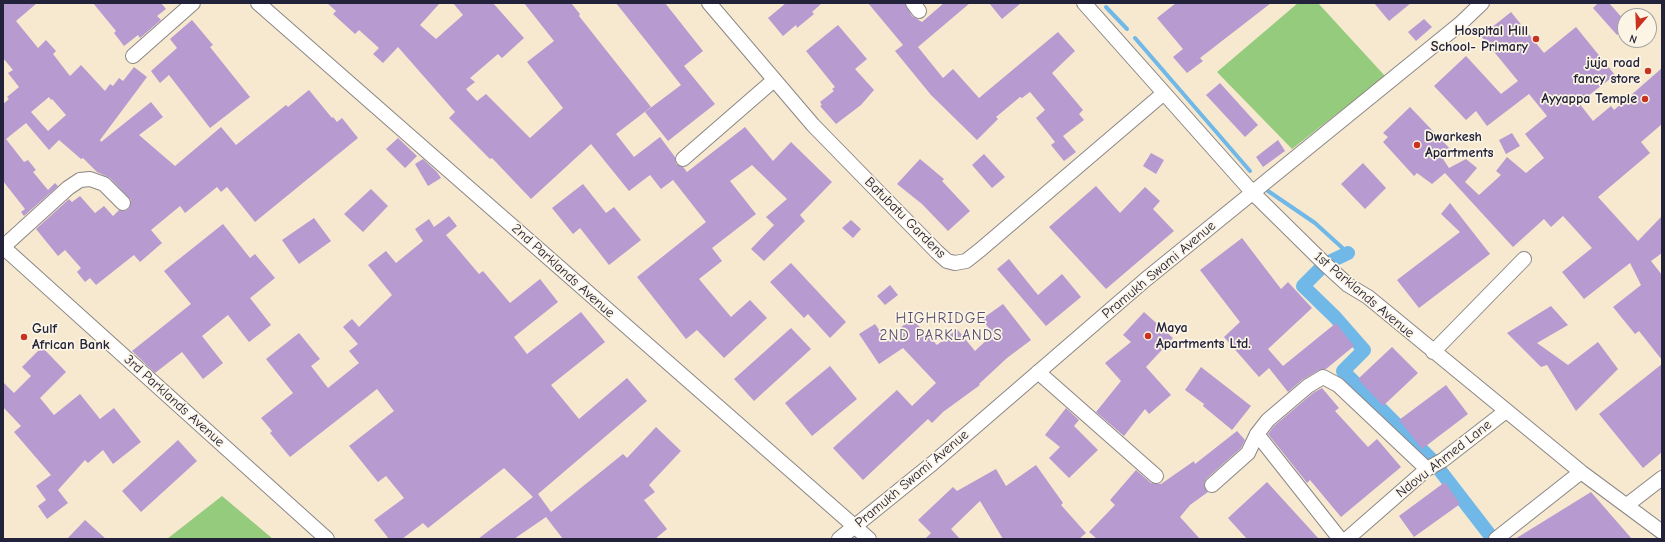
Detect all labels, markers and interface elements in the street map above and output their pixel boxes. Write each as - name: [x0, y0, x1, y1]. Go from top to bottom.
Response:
- north arrow: [1617, 8, 1657, 48]
- place label: Hospital Hill School- Primary: [1431, 23, 1528, 56]
- text: N: [1628, 32, 1639, 46]
- marker: Hospital Hill School- Primary: [1531, 34, 1541, 44]
- place label: juja road fancy store: [1574, 55, 1640, 88]
- marker: juja road fancy store: [1643, 66, 1653, 76]
- place label: Ayyappa Temple: [1541, 91, 1637, 107]
- marker: Ayyappa Temple: [1640, 94, 1650, 104]
- place label: Dwarkesh Apartments: [1425, 129, 1494, 162]
- marker: Dwarkesh Apartments: [1412, 140, 1422, 150]
- street label: Batubatu Gardens: [861, 174, 949, 262]
- street label: Pramukh Swami Avenue: [1099, 218, 1219, 322]
- street label: 2nd Parklands Avenue: [508, 220, 618, 322]
- street label: 1st Parklands Avenue: [1311, 248, 1417, 342]
- district label: HIGHRIDGE 2ND PARKLANDS: [880, 310, 1002, 345]
- place label: Maya Apartments Ltd.: [1156, 320, 1251, 352]
- place label: Gulf African Bank: [32, 321, 110, 354]
- marker: Maya Apartments Ltd.: [1143, 331, 1153, 341]
- marker: Gulf African Bank: [19, 332, 29, 342]
- street label: 3rd Parklands Avenue: [120, 351, 228, 451]
- street label: Ndovu Ahmed Lane: [1393, 416, 1495, 502]
- street label: Pramukh Swami Avenue: [852, 427, 972, 531]

